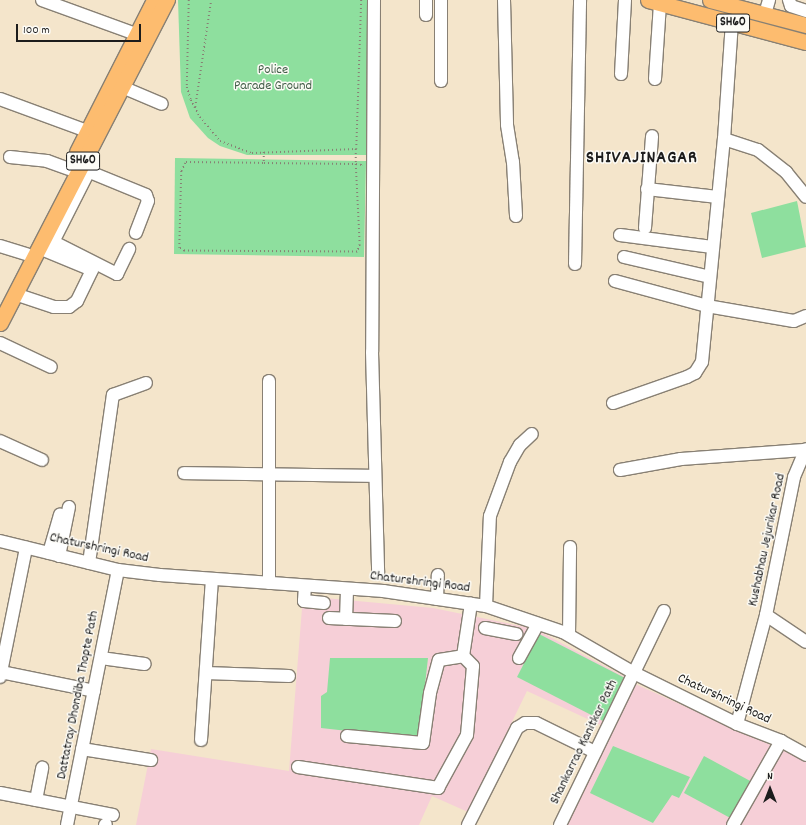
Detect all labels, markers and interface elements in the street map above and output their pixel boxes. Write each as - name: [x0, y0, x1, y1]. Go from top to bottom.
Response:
- road number: SH60: [716, 12, 750, 34]
- scale bar: [18, 16, 143, 42]
- text: 100 m: [23, 22, 50, 39]
- park label: Police Parade Ground: [234, 62, 312, 94]
- district label: SHIVAJINAGAR: [586, 148, 698, 170]
- road number: SH60: [66, 150, 100, 172]
- street label: Kushabhau Jejurikar Road: [745, 472, 789, 608]
- street label: Chaturshringi Road: [48, 529, 150, 567]
- street label: Chaturshringi Road: [369, 568, 471, 596]
- street label: Dattatray Dhondiba Thopte Path: [53, 609, 103, 781]
- street label: Chaturshringi Road: [675, 670, 773, 728]
- street label: Shankarrao Kanitkar Path: [546, 677, 622, 807]
- north arrow: [750, 769, 790, 809]
- text: N: [767, 769, 773, 785]

